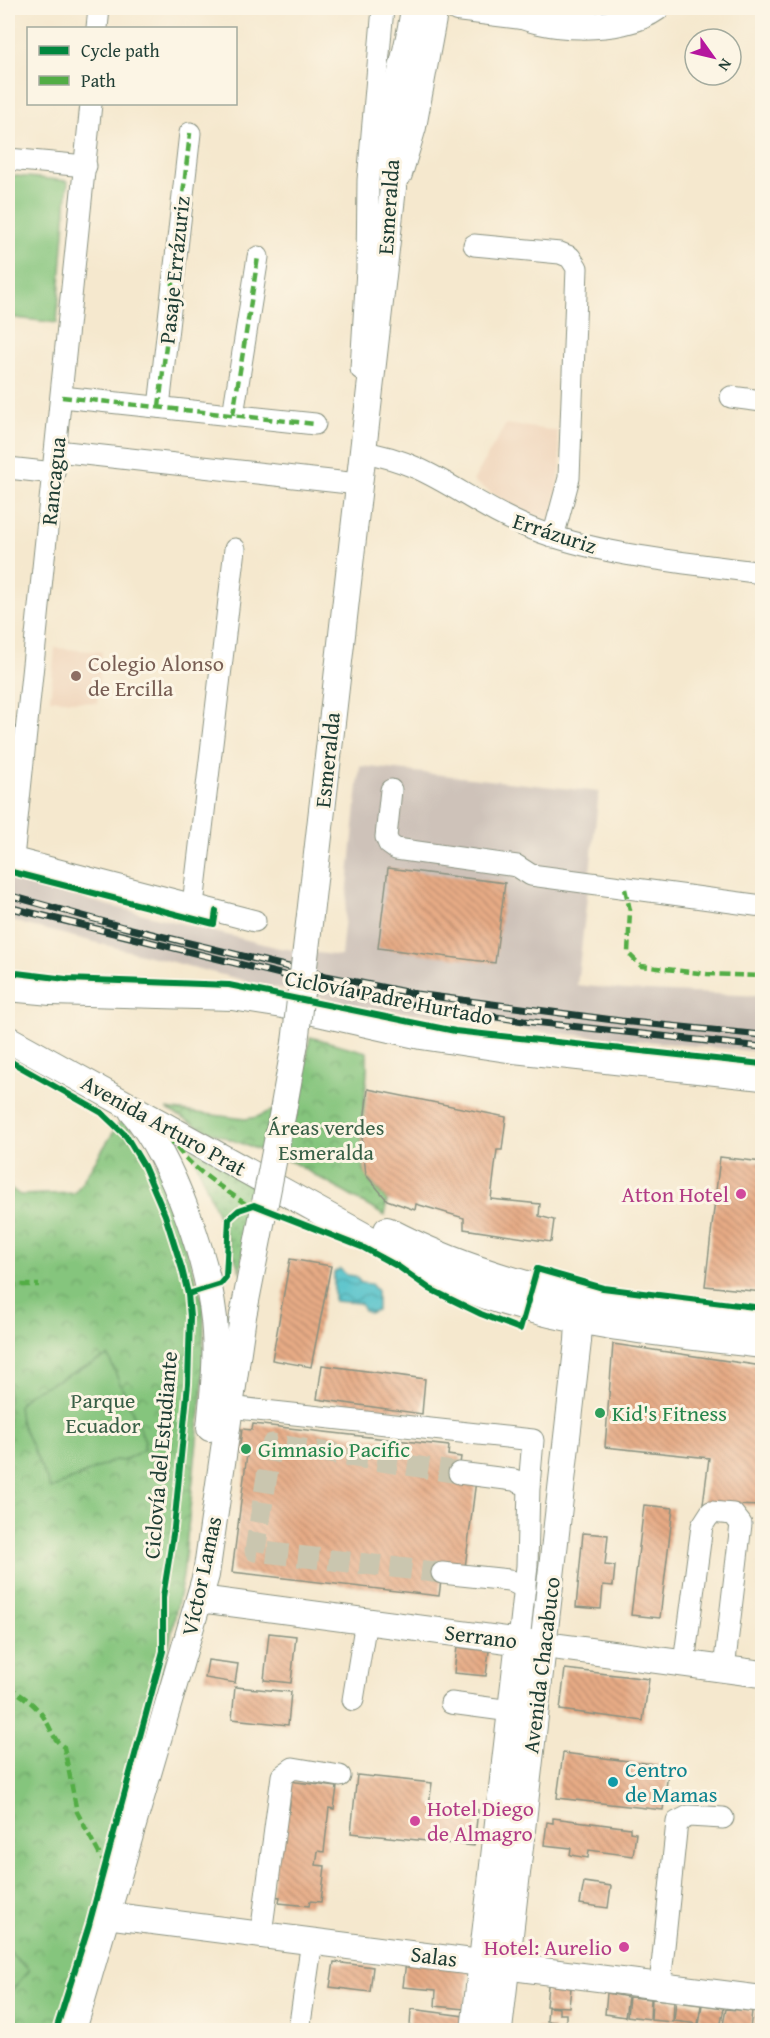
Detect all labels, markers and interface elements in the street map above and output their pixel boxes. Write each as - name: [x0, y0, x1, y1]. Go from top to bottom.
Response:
- legend: [27, 27, 237, 105]
- north arrow: [683, 27, 743, 87]
- text: Cycle path: [81, 37, 160, 64]
- text: N: [712, 54, 738, 77]
- text: Path: [81, 67, 116, 94]
- street label: Esmeralda: [369, 158, 407, 256]
- street label: Pasaje Errázuriz: [150, 194, 198, 346]
- street label: Rancagua: [32, 435, 74, 527]
- street label: Errázuriz: [509, 504, 601, 562]
- place label: Colegio Alonso de Ercilla: [88, 647, 224, 704]
- marker: Colegio Alonso de Ercilla: [69, 669, 83, 683]
- street label: Esmeralda: [306, 710, 348, 809]
- street label: Ciclovía Padre Hurtado: [282, 961, 496, 1033]
- street label: Avenida Arturo Prat: [76, 1066, 253, 1184]
- park label: Áreas verdes Esmeralda: [268, 1111, 384, 1168]
- place label: Atton Hotel: [622, 1178, 729, 1210]
- marker: Atton Hotel: [734, 1187, 748, 1201]
- street label: Ciclovía del Estudiante: [135, 1350, 185, 1560]
- park label: Parque Ecuador: [65, 1384, 141, 1441]
- place label: Kid's Fitness: [612, 1397, 727, 1429]
- marker: Kid's Fitness: [593, 1406, 607, 1420]
- place label: Gimnasio Pacific: [258, 1433, 410, 1465]
- marker: Gimnasio Pacific: [239, 1442, 253, 1456]
- street label: Víctor Lamas: [173, 1513, 229, 1639]
- street label: Avenida Chacabuco: [514, 1575, 568, 1755]
- street label: Serrano: [443, 1616, 519, 1656]
- place label: Centro de Mamas: [625, 1753, 717, 1810]
- marker: Centro de Mamas: [606, 1775, 620, 1789]
- place label: Hotel Diego de Almagro: [427, 1792, 534, 1849]
- marker: Hotel Diego de Almagro: [408, 1814, 422, 1828]
- place label: Hotel: Aurelio: [484, 1931, 612, 1963]
- street label: Salas: [409, 1937, 459, 1975]
- marker: Hotel: Aurelio: [617, 1940, 631, 1954]

